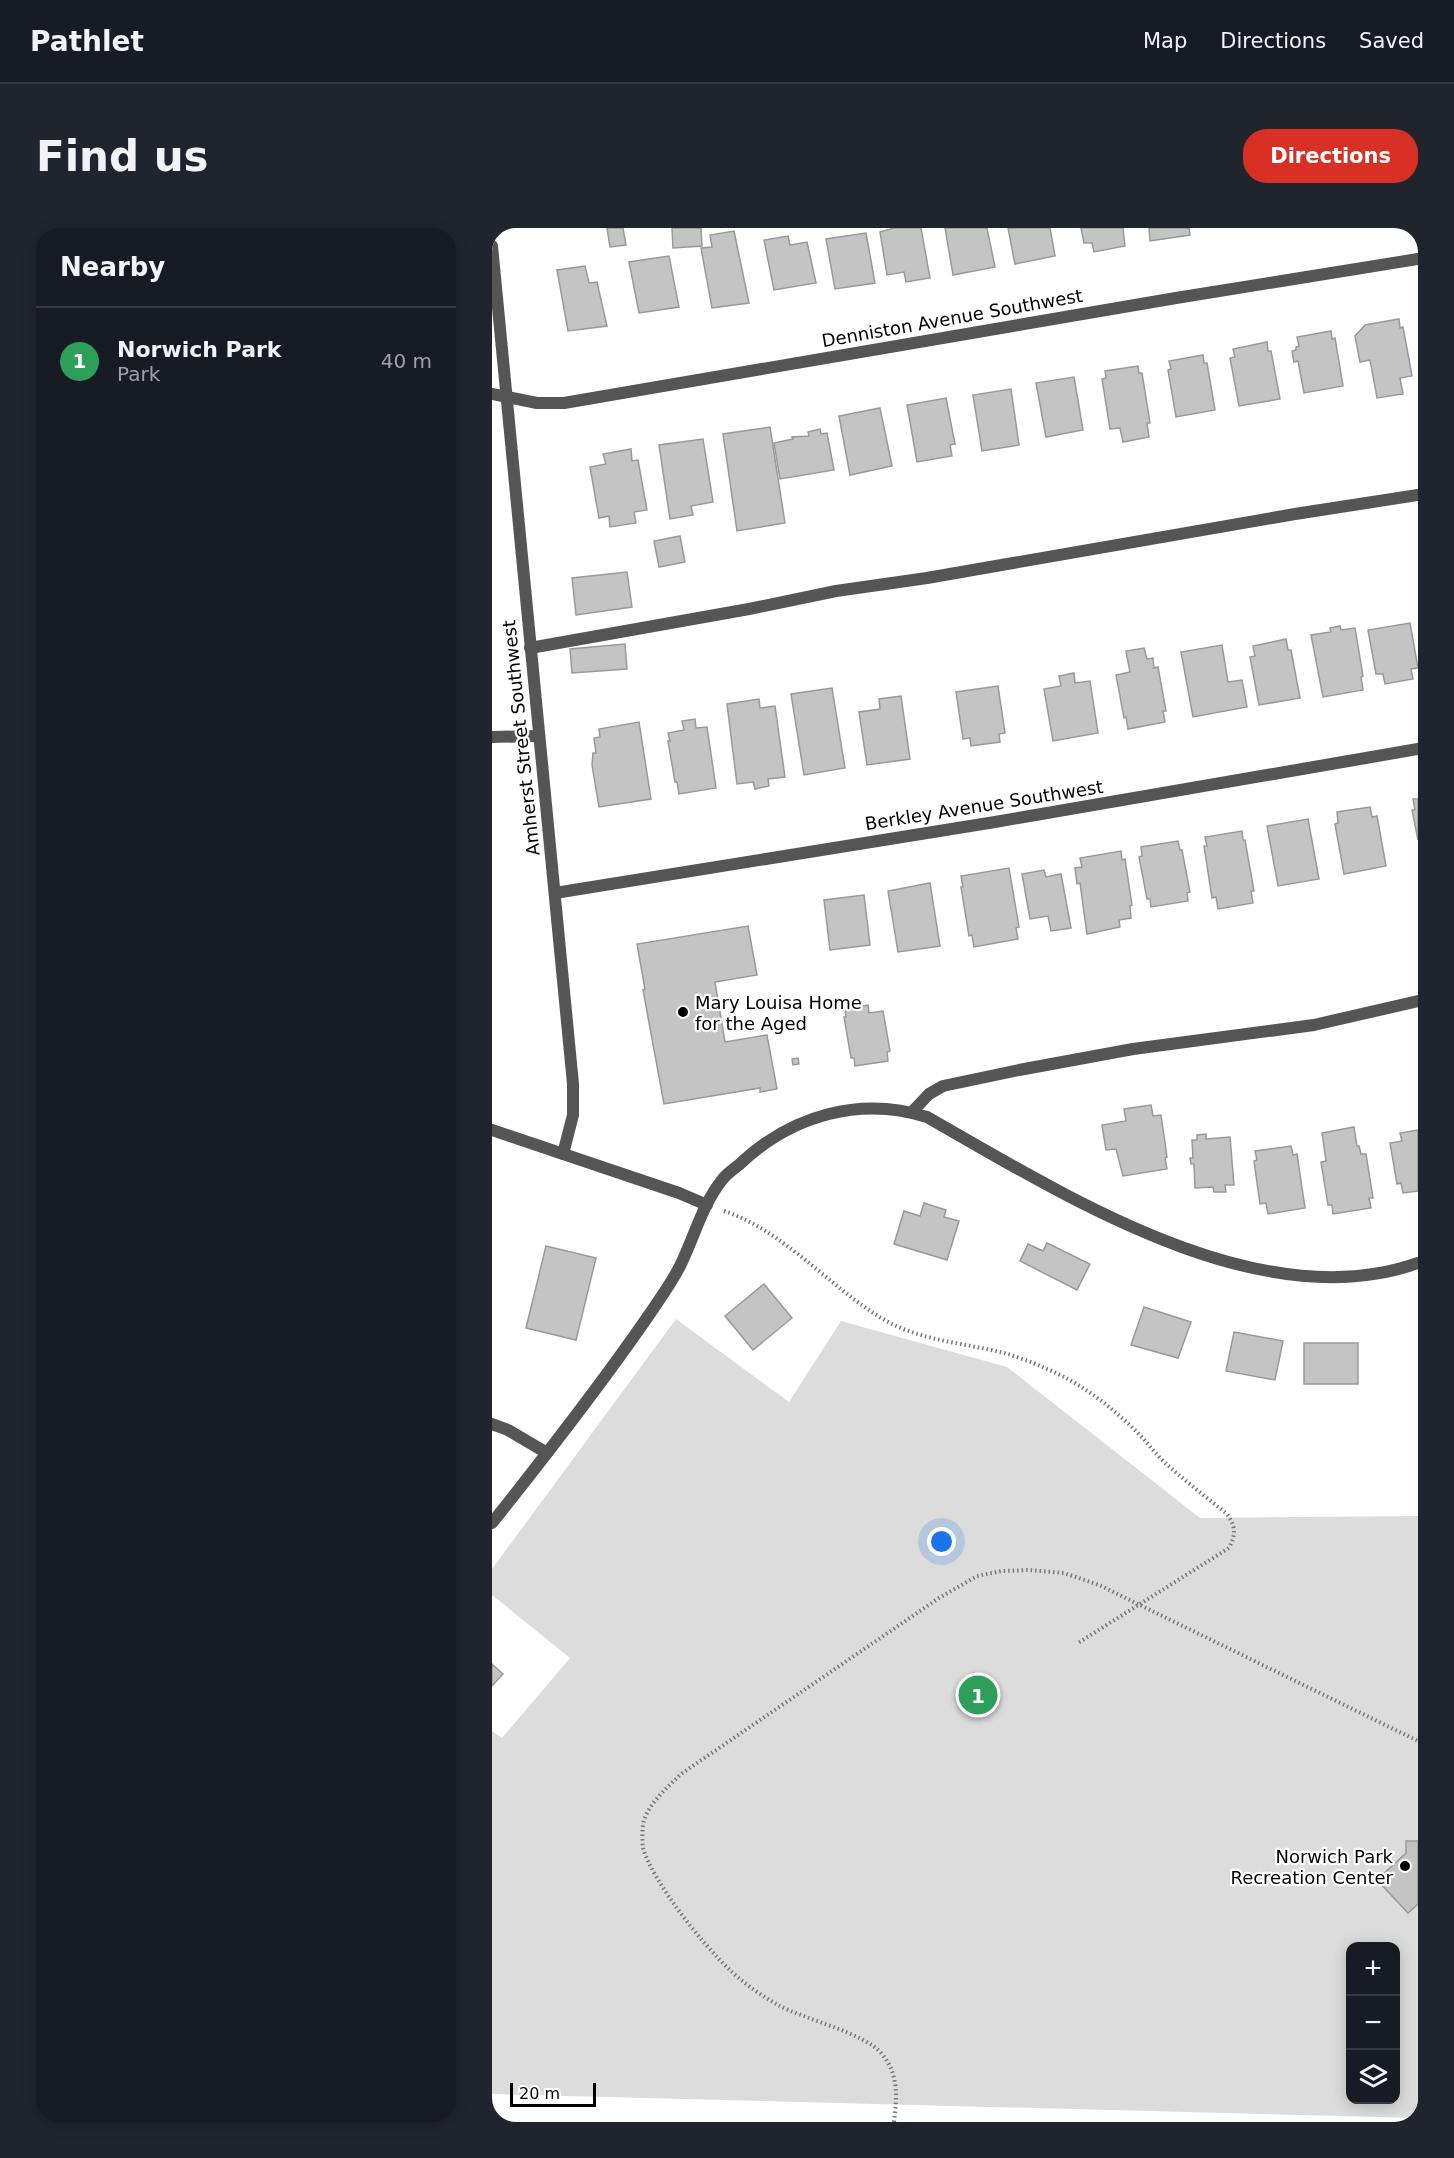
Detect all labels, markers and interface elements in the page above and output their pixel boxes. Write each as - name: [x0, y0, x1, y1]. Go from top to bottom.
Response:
- text: Pathlet: [30, 25, 144, 58]
- text: Map: [1143, 29, 1187, 53]
- text: Directions: [1220, 29, 1326, 53]
- text: Saved: [1359, 29, 1424, 53]
- button: Directions: [1243, 129, 1418, 183]
- text: Find us: [36, 132, 209, 181]
- text: Nearby: [60, 252, 165, 282]
- street label: Denniston Avenue Southwest: [820, 285, 1084, 351]
- text: Norwich Park: [117, 337, 281, 362]
- text: 1: [73, 349, 86, 373]
- text: 40 m: [381, 349, 432, 373]
- text: Park: [117, 362, 160, 386]
- street label: Amherst Street Southwest: [498, 619, 544, 857]
- street label: Berkley Avenue Southwest: [863, 776, 1105, 834]
- place label: Mary Louisa Home for the Aged: [695, 992, 862, 1034]
- marker: Mary Louisa Home for the Aged: [676, 1005, 690, 1019]
- your location: [927, 1527, 956, 1556]
- pin: 1: [958, 1672, 998, 1718]
- place label: Norwich Park Recreation Center: [1230, 1846, 1394, 1888]
- marker: Norwich Park Recreation Center: [1398, 1859, 1412, 1873]
- map controls: [1346, 1942, 1400, 2104]
- button: +: [1346, 1942, 1400, 1996]
- button: −: [1346, 1996, 1400, 2050]
- button: layers: [1346, 2050, 1400, 2104]
- scale bar: [510, 2080, 596, 2108]
- text: 20 m: [519, 2084, 560, 2103]

